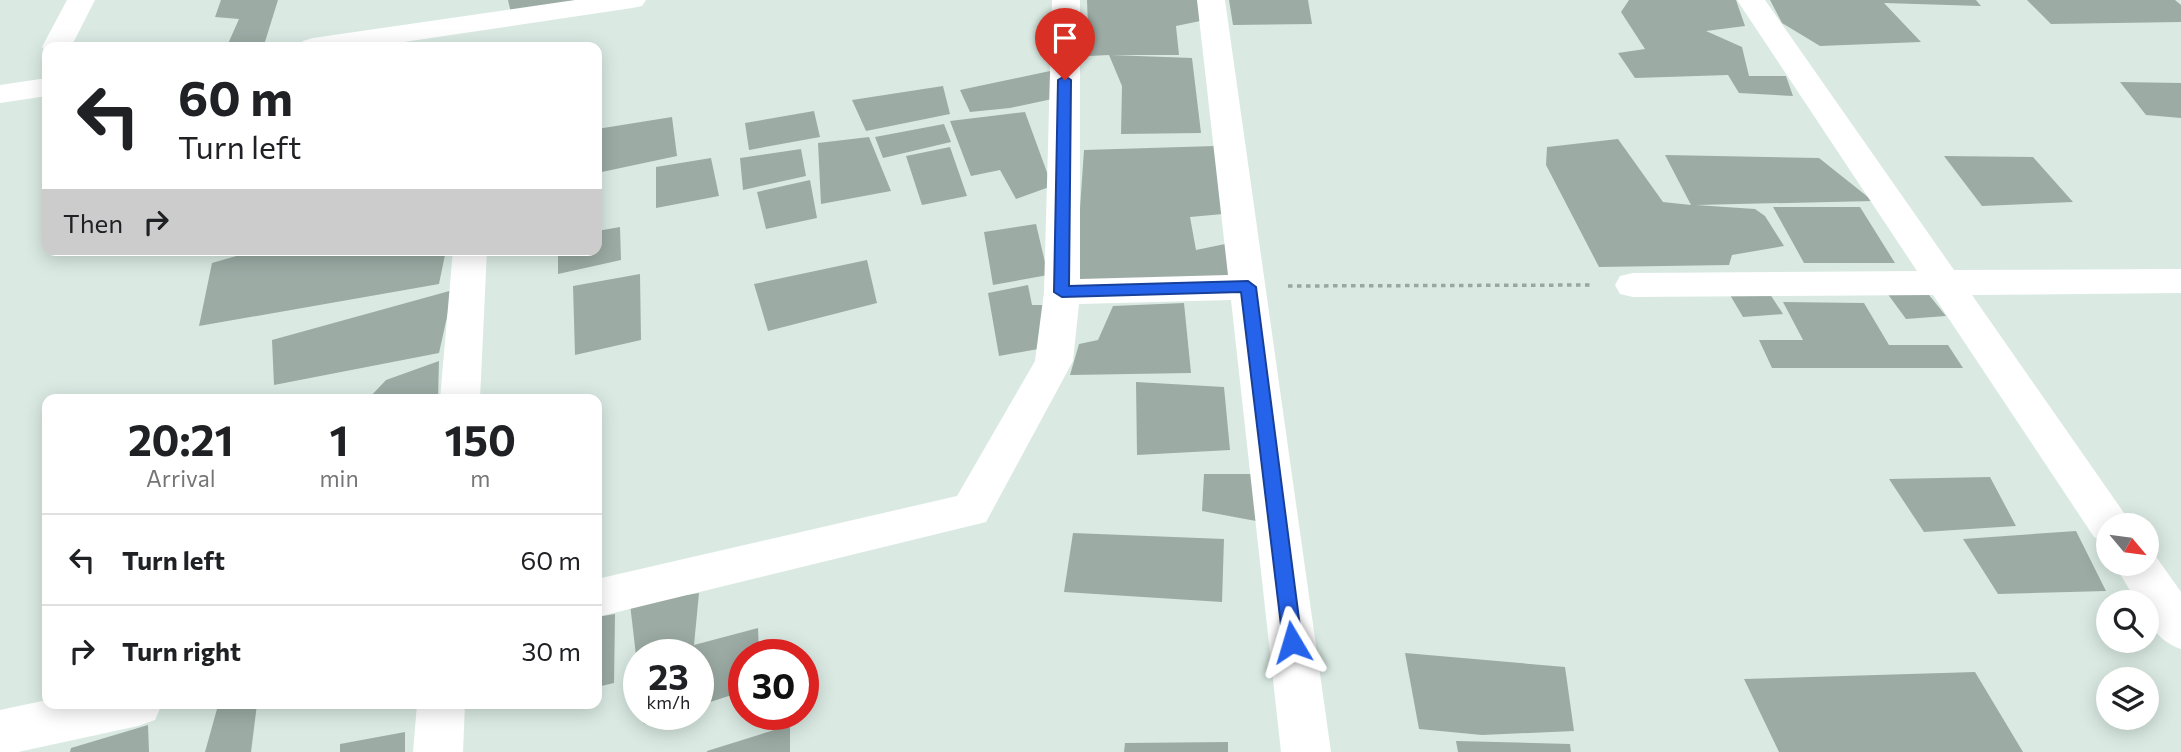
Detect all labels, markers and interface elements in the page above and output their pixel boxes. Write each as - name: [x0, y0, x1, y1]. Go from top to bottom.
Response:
- pin: [1035, 8, 1095, 80]
- icon: arrive: [1046, 19, 1084, 57]
- text: 60 m: [178, 66, 293, 126]
- icon: left: [63, 70, 154, 161]
- text: Turn left: [178, 126, 302, 166]
- icon: right: [137, 203, 175, 241]
- text: Then: [63, 207, 123, 238]
- text: 20:21: [128, 413, 234, 465]
- text: 1: [330, 413, 349, 465]
- text: 150: [445, 413, 516, 465]
- text: Arrival: [146, 464, 216, 492]
- text: min: [319, 464, 359, 492]
- text: m: [470, 464, 490, 492]
- north arrow: [2096, 513, 2160, 576]
- map controls: [2096, 513, 2159, 730]
- icon: left: [63, 541, 101, 579]
- text: Turn left: [122, 544, 225, 575]
- text: 60 m: [521, 544, 581, 575]
- button: search: [2096, 590, 2159, 653]
- position arrow: [1255, 605, 1329, 679]
- icon: right: [63, 632, 101, 670]
- text: Turn right: [122, 635, 241, 666]
- text: 30 m: [522, 635, 581, 666]
- speed limit sign: 30: [728, 639, 819, 730]
- text: 23: [648, 654, 689, 697]
- button: layers: [2096, 667, 2159, 730]
- text: km/h: [647, 691, 690, 713]

